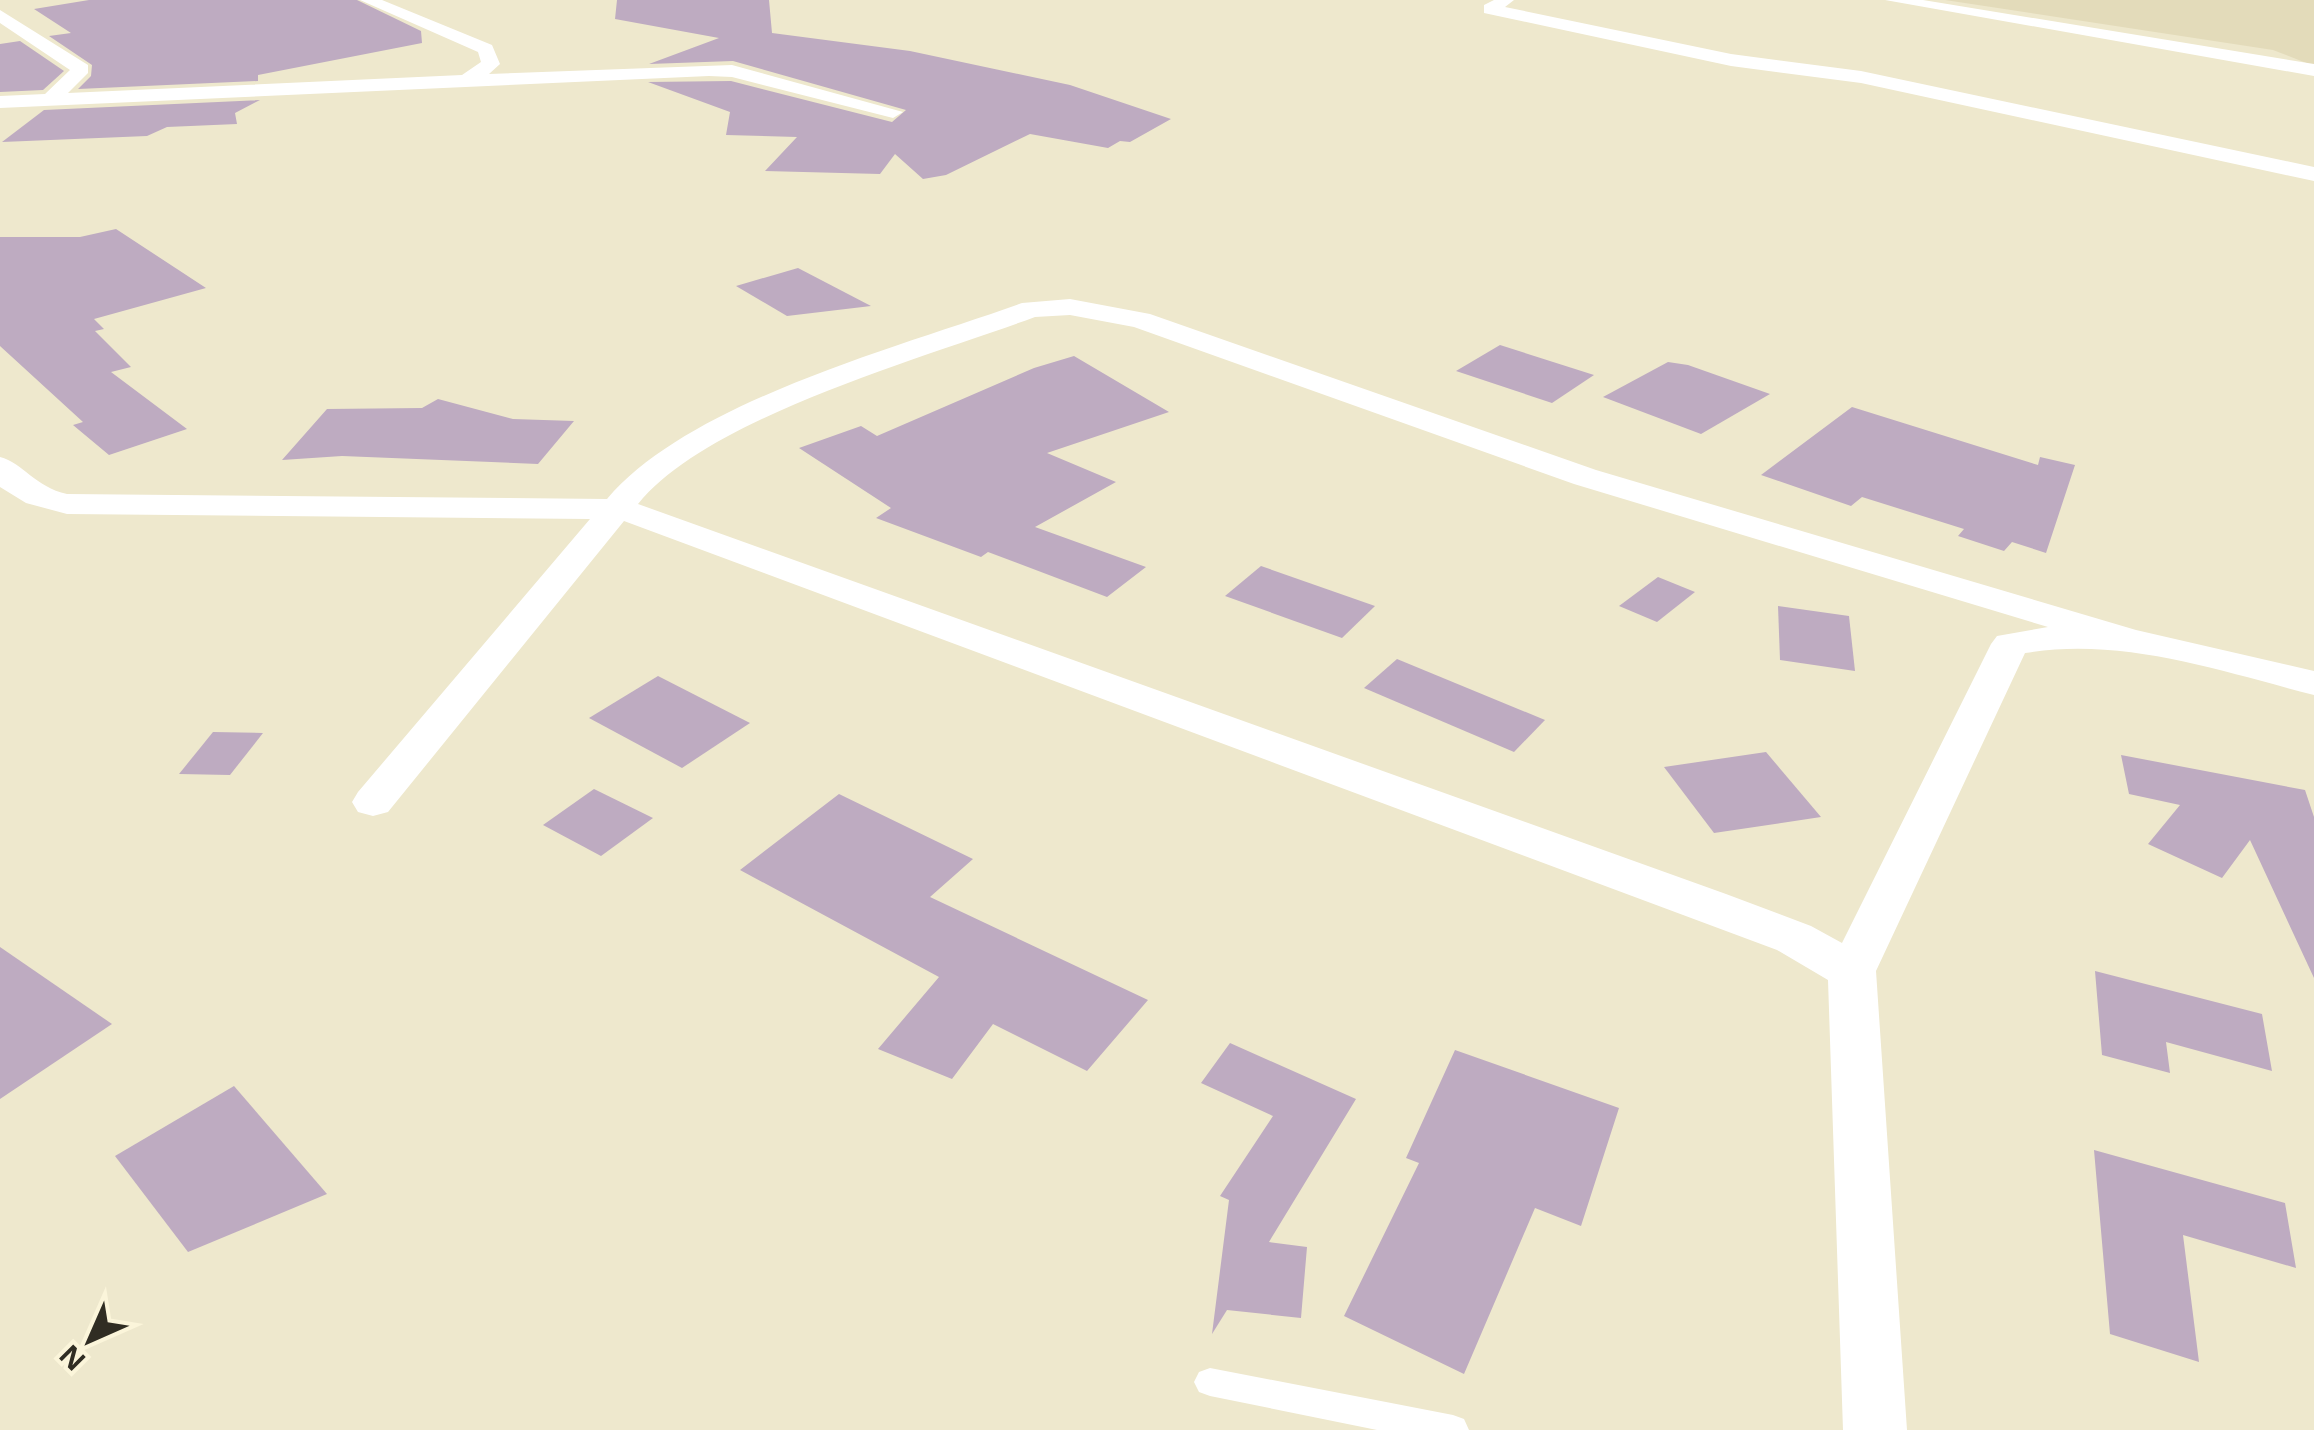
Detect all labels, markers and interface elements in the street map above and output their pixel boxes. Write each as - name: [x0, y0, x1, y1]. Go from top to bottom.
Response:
- north arrow: [40, 1290, 140, 1390]
- text: N: [50, 1337, 93, 1380]

